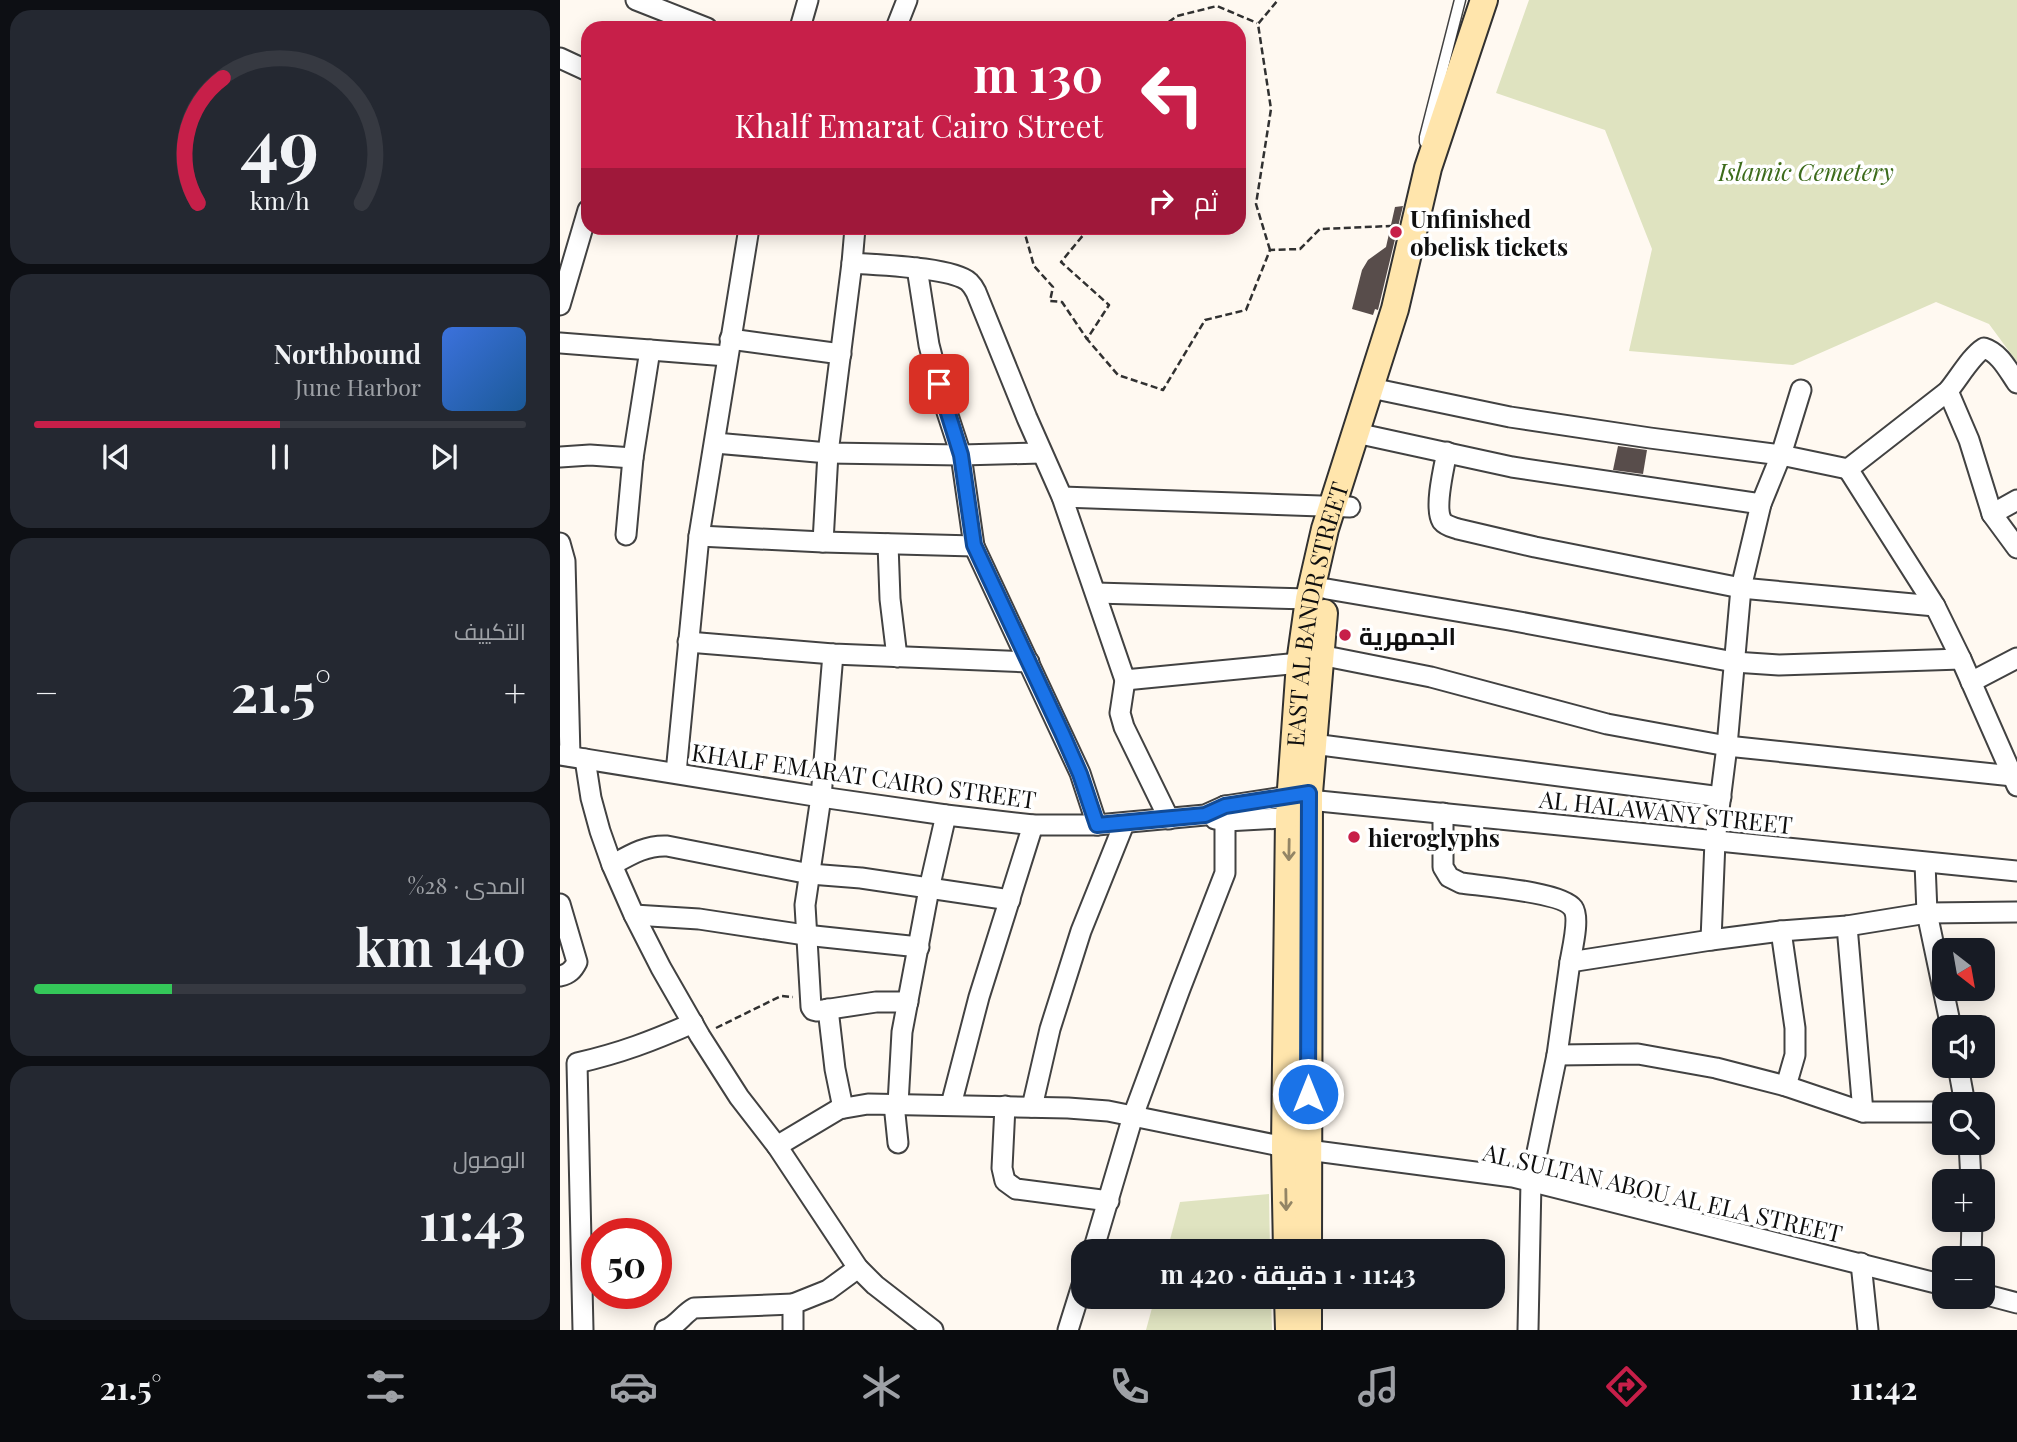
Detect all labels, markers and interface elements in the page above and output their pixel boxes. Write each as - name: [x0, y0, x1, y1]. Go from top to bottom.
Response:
- text: 130 m: [973, 40, 1103, 105]
- icon: left: [1127, 49, 1218, 140]
- text: 49: [241, 94, 319, 191]
- text: Khalf Emarat Cairo Street: [734, 103, 1103, 146]
- park label: Islamic Cemetery: [1717, 155, 1894, 187]
- icon: right: [1142, 182, 1180, 220]
- text: km/h: [250, 183, 310, 216]
- text: ثم: [1194, 183, 1218, 218]
- place label: Unfinished obelisk tickets: [1410, 202, 1568, 262]
- marker: Unfinished obelisk tickets: [1388, 224, 1404, 240]
- text: Northbound: [274, 336, 421, 371]
- pin: [909, 354, 969, 414]
- icon: arrive: [920, 365, 958, 403]
- text: June Harbor: [295, 371, 421, 402]
- icon: previous: [97, 438, 135, 476]
- icon: pause: [261, 438, 299, 476]
- icon: next: [425, 438, 463, 476]
- street label: EAST AL BANDR STREET: [1278, 478, 1355, 748]
- text: التكييف: [454, 615, 526, 646]
- place label: الجمهرية: [1359, 619, 1456, 651]
- marker: الجمهرية: [1337, 627, 1353, 643]
- text: 21.5°: [231, 657, 331, 726]
- text: −: [34, 666, 59, 717]
- text: +: [504, 666, 526, 717]
- street label: KHALF EMARAT CAIRO STREET: [690, 735, 1039, 815]
- street label: AL HALAWANY STREET: [1537, 782, 1794, 840]
- place label: hieroglyphs: [1368, 821, 1500, 853]
- marker: hieroglyphs: [1346, 829, 1362, 845]
- one-way arrow: [1282, 838, 1295, 861]
- text: المدى · 28%: [407, 869, 526, 900]
- text: 140 km: [355, 911, 526, 980]
- north arrow: [1932, 938, 1995, 1001]
- map controls: [1932, 938, 1995, 1309]
- button: sound: [1932, 1015, 1995, 1078]
- position arrow: [1271, 1057, 1345, 1131]
- button: search: [1932, 1092, 1995, 1155]
- street label: AL SULTAN ABOU AL ELA STREET: [1479, 1135, 1846, 1249]
- text: الوصول: [453, 1143, 526, 1174]
- button: +: [1932, 1169, 1995, 1232]
- text: 11:43: [419, 1185, 526, 1254]
- one-way arrow: [1279, 1188, 1293, 1211]
- speed limit sign: 50: [581, 1218, 672, 1309]
- button: −: [1932, 1246, 1995, 1309]
- text: 11:43 · 1 دقيقة · 420 m: [1160, 1256, 1416, 1291]
- icon: filters: [361, 1362, 410, 1411]
- icon: car: [609, 1362, 658, 1411]
- icon: climate: [857, 1362, 906, 1411]
- icon: phone: [1105, 1362, 1154, 1411]
- icon: music: [1354, 1362, 1403, 1411]
- icon: directions: [1602, 1362, 1651, 1411]
- text: 21.5°: [100, 1365, 161, 1408]
- text: 11:42: [1850, 1365, 1917, 1408]

